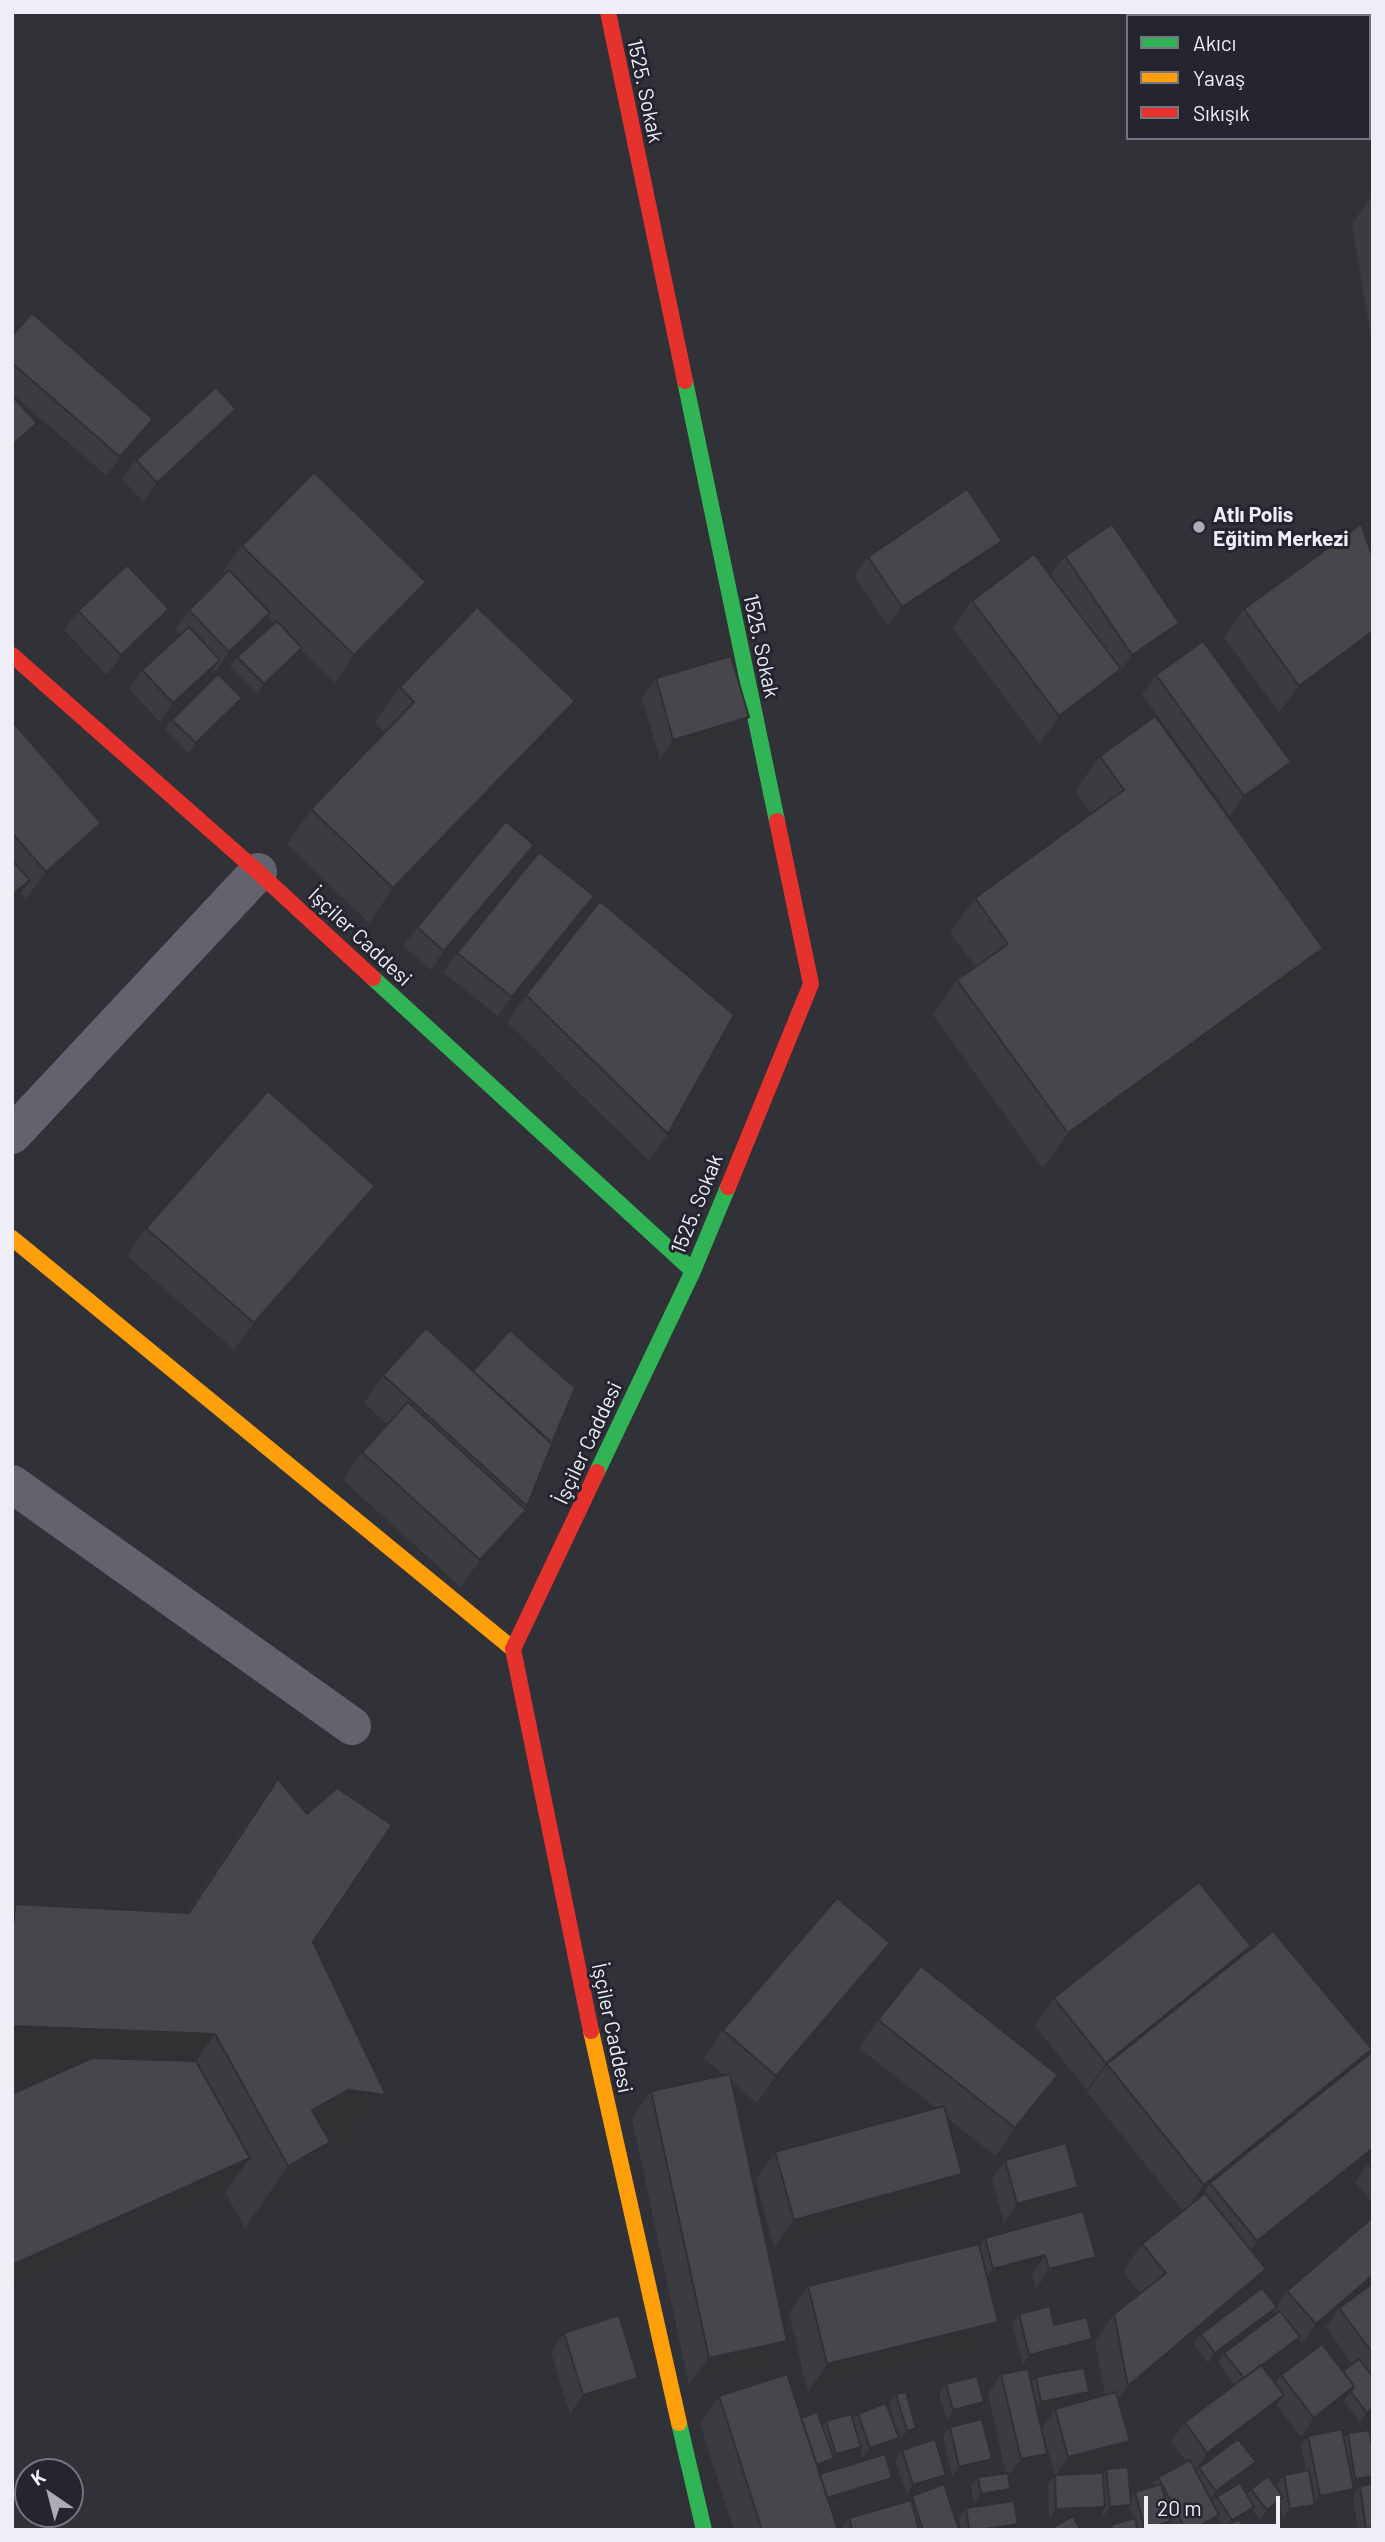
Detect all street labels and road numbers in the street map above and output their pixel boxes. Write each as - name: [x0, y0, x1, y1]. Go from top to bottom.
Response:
- street label: 1525. Sokak: [622, 37, 668, 145]
- street label: 1525. Sokak: [738, 592, 784, 700]
- street label: İşçiler Caddesi: [303, 883, 417, 991]
- street label: 1525. Sokak: [666, 1150, 728, 1258]
- street label: İşçiler Caddesi: [549, 1378, 627, 1508]
- street label: İşçiler Caddesi: [586, 1961, 638, 2095]

